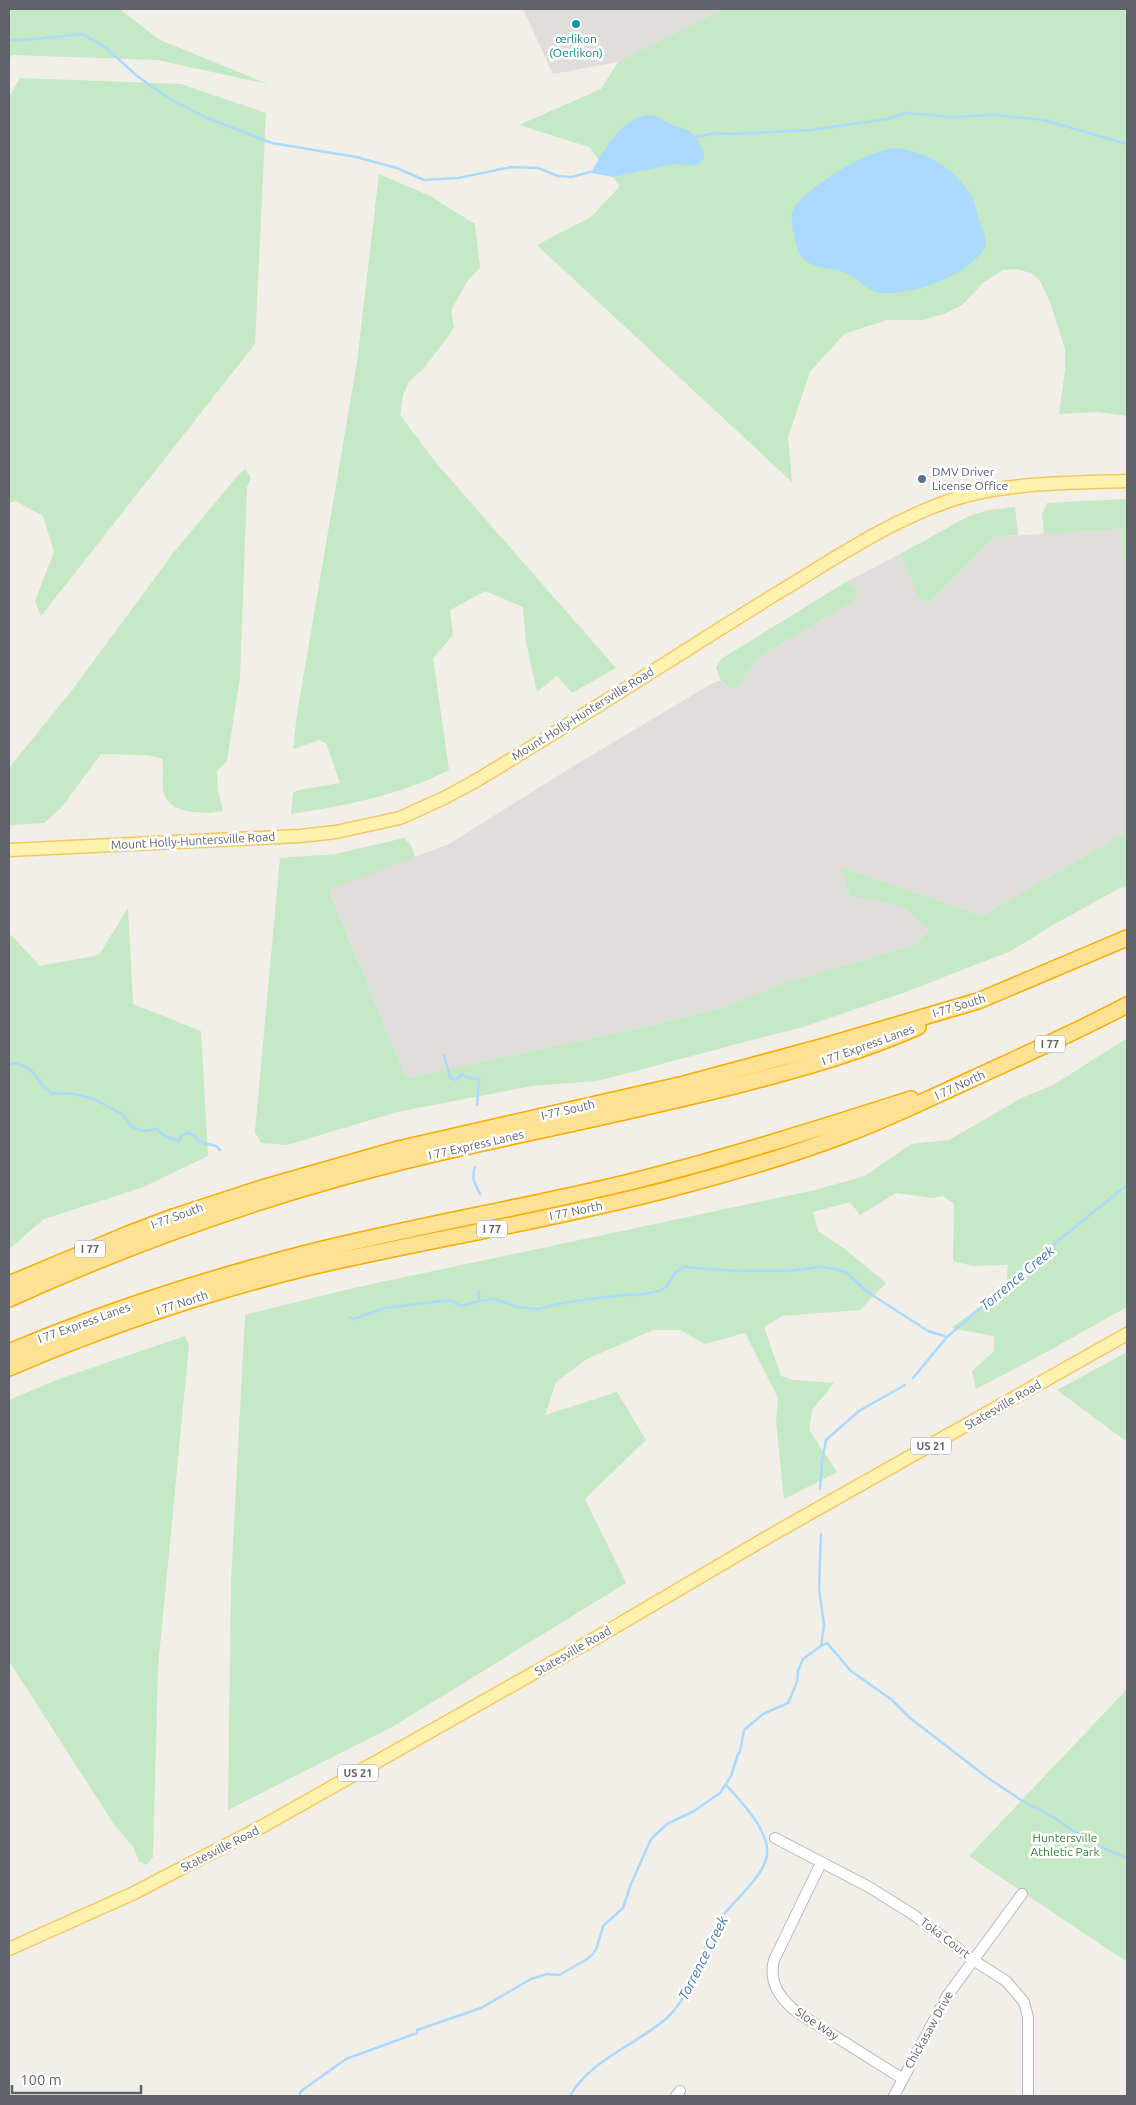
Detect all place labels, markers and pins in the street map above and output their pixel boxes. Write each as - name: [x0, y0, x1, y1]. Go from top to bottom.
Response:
- marker: œrlikon (Oerlikon): [570, 18, 582, 30]
- place label: œrlikon (Oerlikon): [549, 32, 603, 60]
- place label: DMV Driver License Office: [932, 465, 1008, 492]
- marker: DMV Driver License Office: [916, 473, 928, 485]

